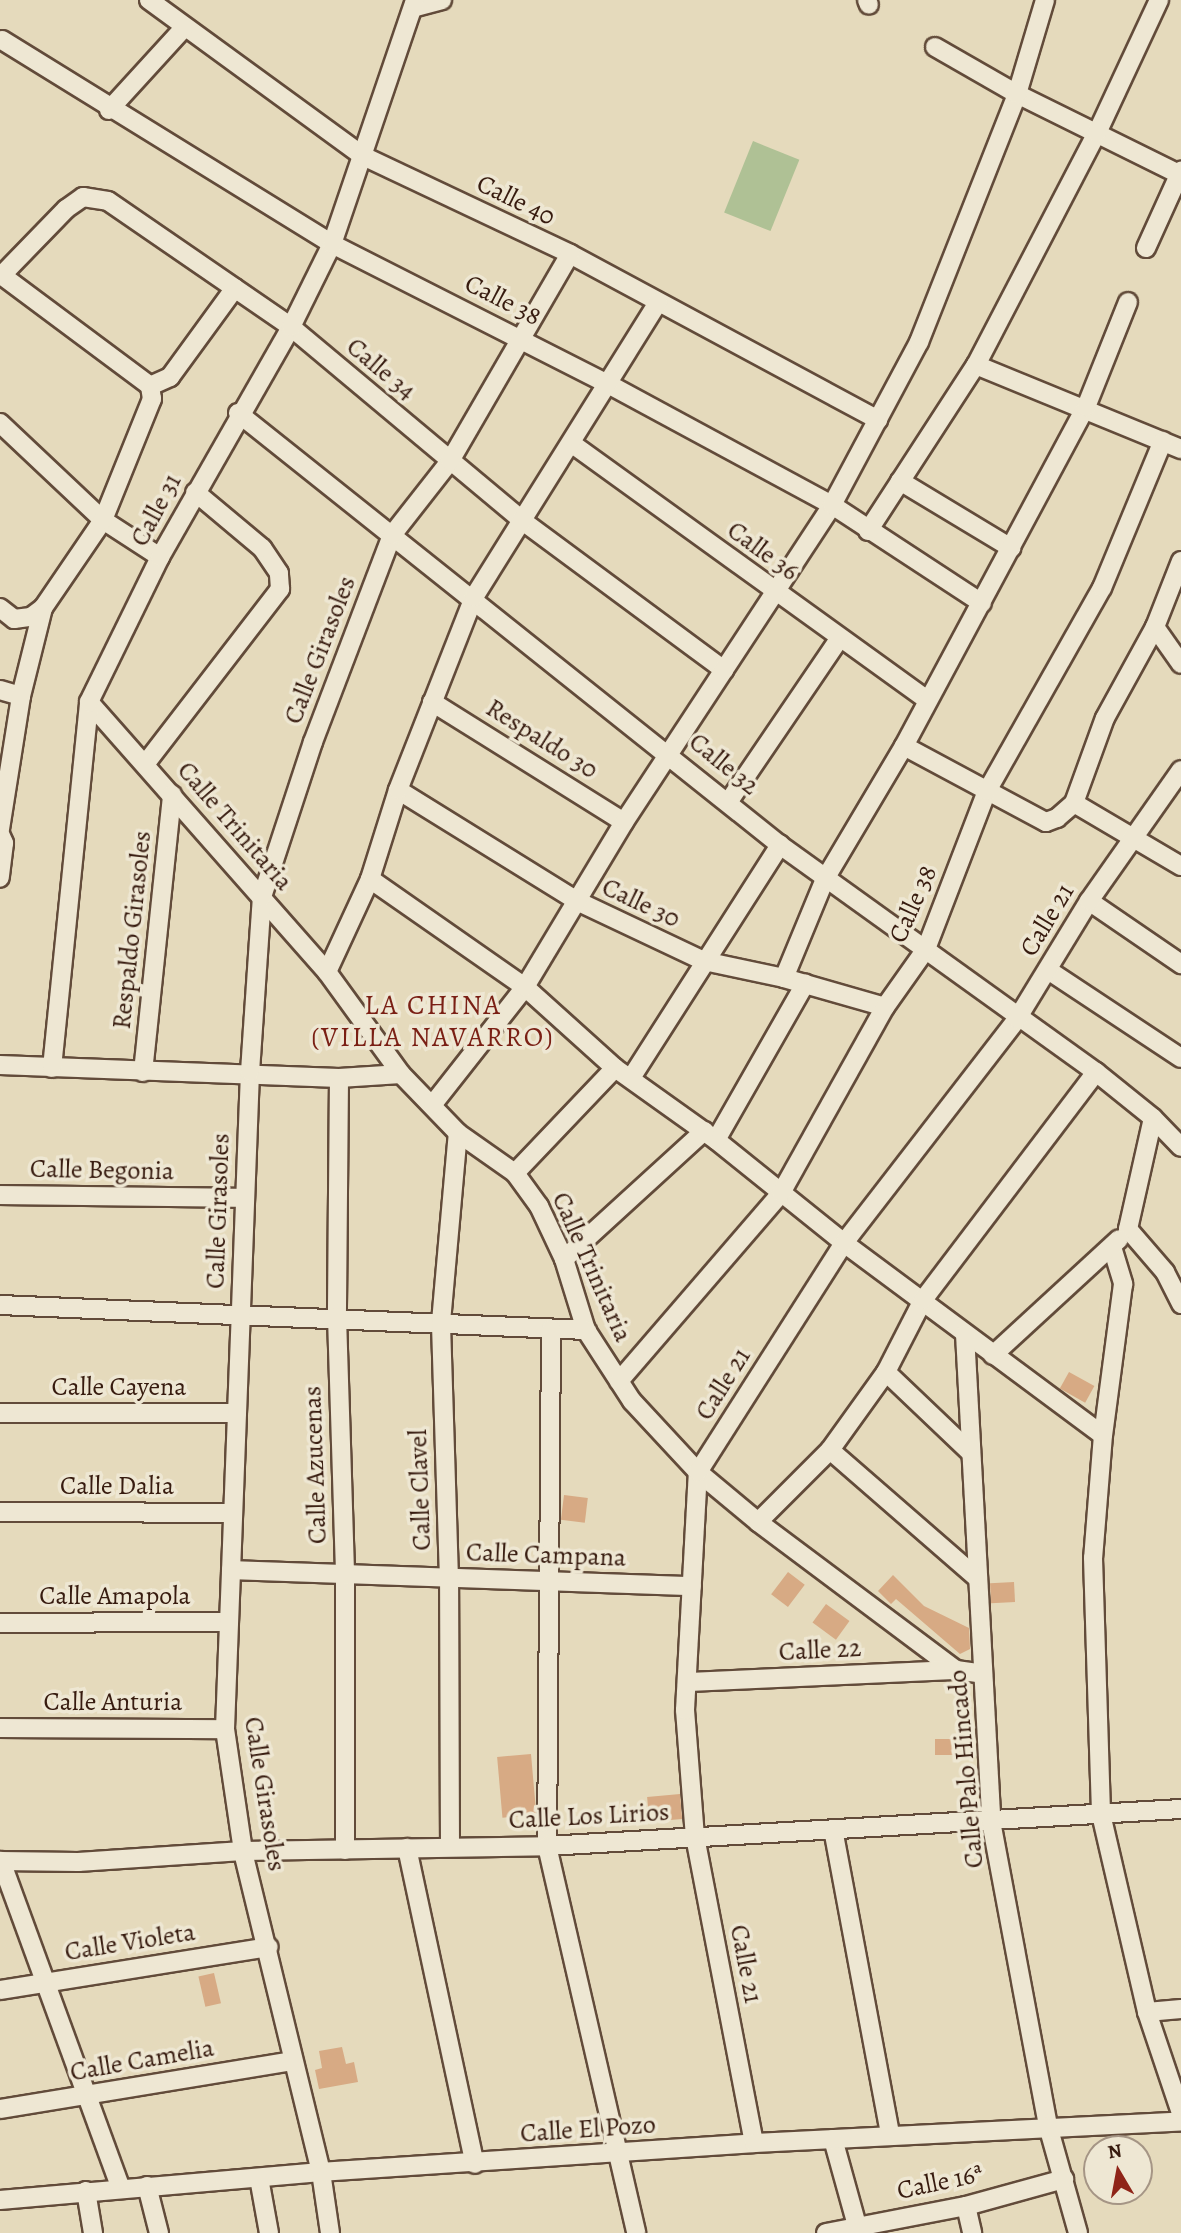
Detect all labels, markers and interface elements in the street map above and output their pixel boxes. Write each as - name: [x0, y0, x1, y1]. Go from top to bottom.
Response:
- street label: Calle 40: [472, 168, 560, 232]
- street label: Calle 38: [460, 268, 546, 332]
- street label: Calle 34: [340, 331, 422, 407]
- street label: Calle 31: [124, 468, 188, 552]
- street label: Calle 36: [721, 515, 805, 587]
- street label: Calle Girasoles: [278, 572, 362, 728]
- street label: Respaldo 30: [480, 692, 604, 786]
- street label: Calle 32: [683, 726, 765, 802]
- street label: Calle Trinitaria: [171, 755, 299, 897]
- street label: Respaldo Girasoles: [106, 829, 158, 1031]
- street label: Calle 38: [882, 861, 944, 947]
- street label: Calle 30: [597, 871, 685, 935]
- street label: Calle 21: [1013, 878, 1081, 962]
- district label: LA CHINA (VILLA NAVARRO): [313, 988, 553, 1054]
- street label: Calle Girasoles: [200, 1133, 236, 1289]
- street label: Calle Begonia: [30, 1153, 174, 1187]
- street label: Calle Trinitaria: [545, 1187, 639, 1347]
- street label: Calle 21: [689, 1342, 757, 1426]
- street label: Calle Cayena: [52, 1371, 186, 1403]
- street label: Calle Azucenas: [297, 1385, 333, 1545]
- street label: Calle Clavel: [402, 1429, 438, 1551]
- street label: Calle Dalia: [60, 1470, 174, 1502]
- street label: Calle Campana: [465, 1537, 627, 1573]
- street label: Calle Amapola: [39, 1580, 191, 1612]
- street label: Calle 22: [778, 1632, 862, 1668]
- street label: Calle Palo Hincado: [942, 1669, 990, 1869]
- street label: Calle Anturia: [44, 1686, 182, 1718]
- street label: Calle Girasoles: [237, 1715, 293, 1873]
- street label: Calle Los Lirios: [508, 1796, 670, 1836]
- street label: Calle Violeta: [63, 1916, 197, 1968]
- street label: Calle 21: [723, 1922, 769, 2006]
- street label: Calle Camelia: [68, 2032, 216, 2088]
- street label: Calle El Pozo: [519, 2109, 657, 2149]
- north arrow: [1083, 2135, 1153, 2205]
- text: N: [1106, 2137, 1124, 2165]
- street label: Calle 16ª: [894, 2158, 986, 2206]

